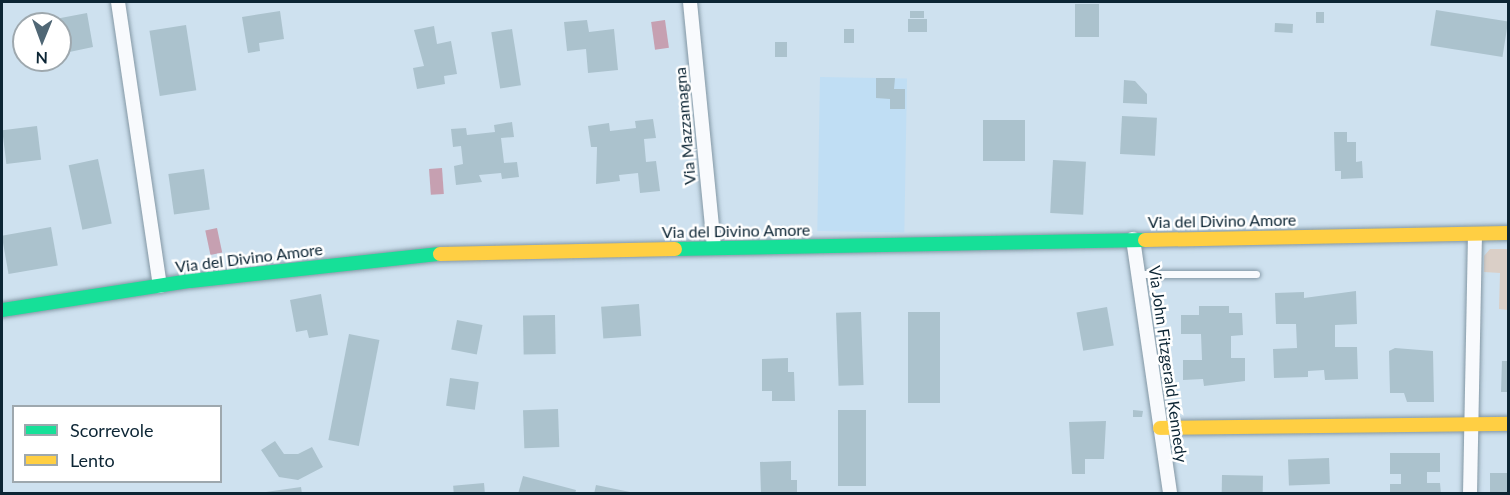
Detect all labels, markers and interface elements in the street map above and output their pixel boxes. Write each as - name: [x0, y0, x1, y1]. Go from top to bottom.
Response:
- north arrow: [12, 12, 72, 72]
- text: N: [35, 49, 48, 68]
- street label: Via Mazzamagna: [670, 66, 700, 186]
- street label: Via del Divino Amore: [1147, 210, 1297, 232]
- street label: Via del Divino Amore: [661, 220, 811, 242]
- street label: Via del Divino Amore: [174, 239, 324, 277]
- street label: Via John Fitzgerald Kennedy: [1145, 264, 1191, 464]
- legend: [12, 405, 222, 483]
- text: Scorrevole: [70, 419, 153, 441]
- text: Lento: [70, 449, 115, 471]

